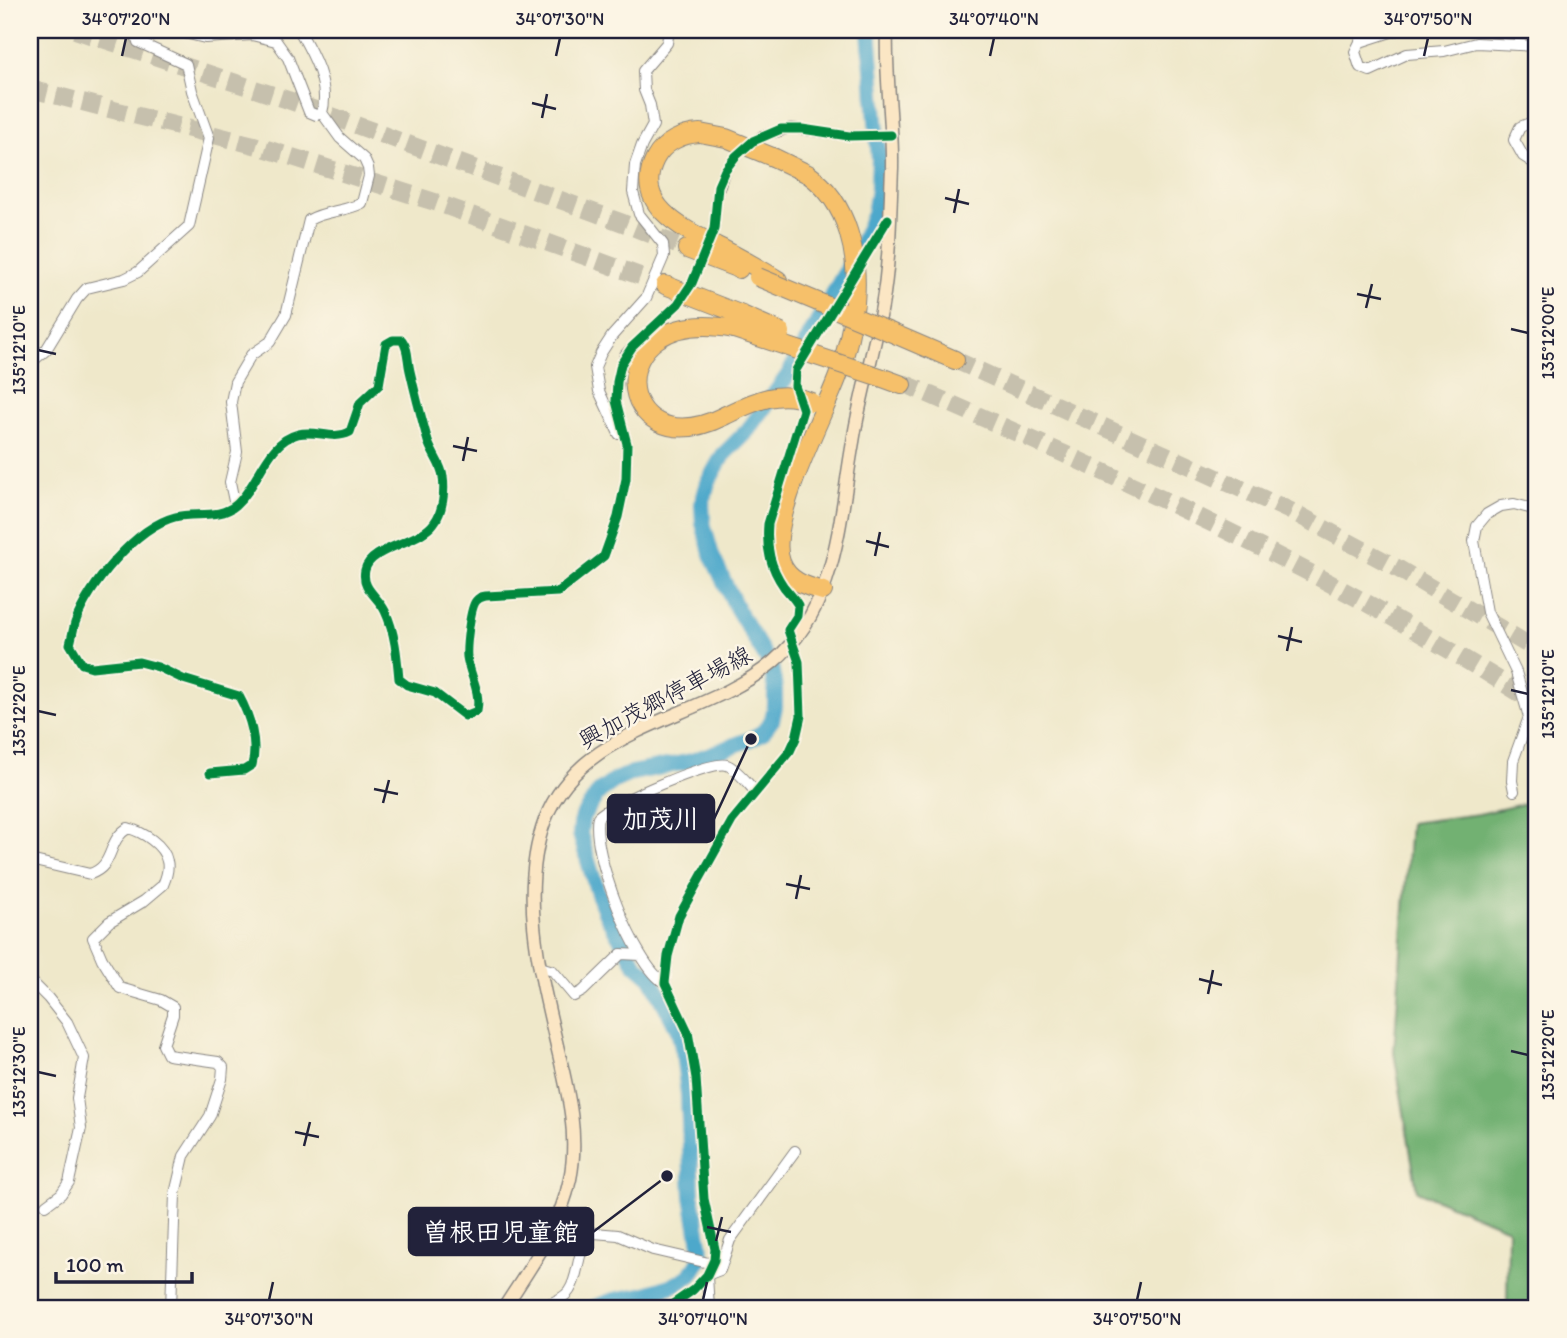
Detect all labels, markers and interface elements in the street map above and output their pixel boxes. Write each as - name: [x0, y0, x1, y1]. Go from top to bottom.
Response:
- text: 34°07'20"N: [82, 8, 170, 30]
- text: 34°07'30"N: [516, 8, 604, 30]
- text: 34°07'40"N: [949, 8, 1039, 30]
- text: 34°07'50"N: [1384, 8, 1472, 30]
- text: 135°12'00"E: [1537, 287, 1559, 379]
- text: 135°12'10"E: [8, 305, 30, 395]
- street label: 興加茂郷停車場線: [573, 639, 757, 755]
- text: 135°12'10"E: [1537, 649, 1559, 739]
- text: 135°12'20"E: [8, 665, 30, 757]
- callout: 加茂川: [608, 795, 714, 842]
- text: 加茂川: [622, 803, 700, 835]
- text: 135°12'20"E: [1537, 1009, 1559, 1101]
- text: 135°12'30"E: [8, 1026, 30, 1118]
- callout: 曽根田児童館: [409, 1208, 593, 1255]
- text: 曽根田児童館: [423, 1216, 579, 1248]
- scale bar: [56, 1240, 192, 1284]
- text: 100 m: [66, 1252, 124, 1277]
- text: 34°07'30"N: [225, 1308, 313, 1330]
- text: 34°07'40"N: [658, 1308, 748, 1330]
- text: 34°07'50"N: [1093, 1308, 1181, 1330]

